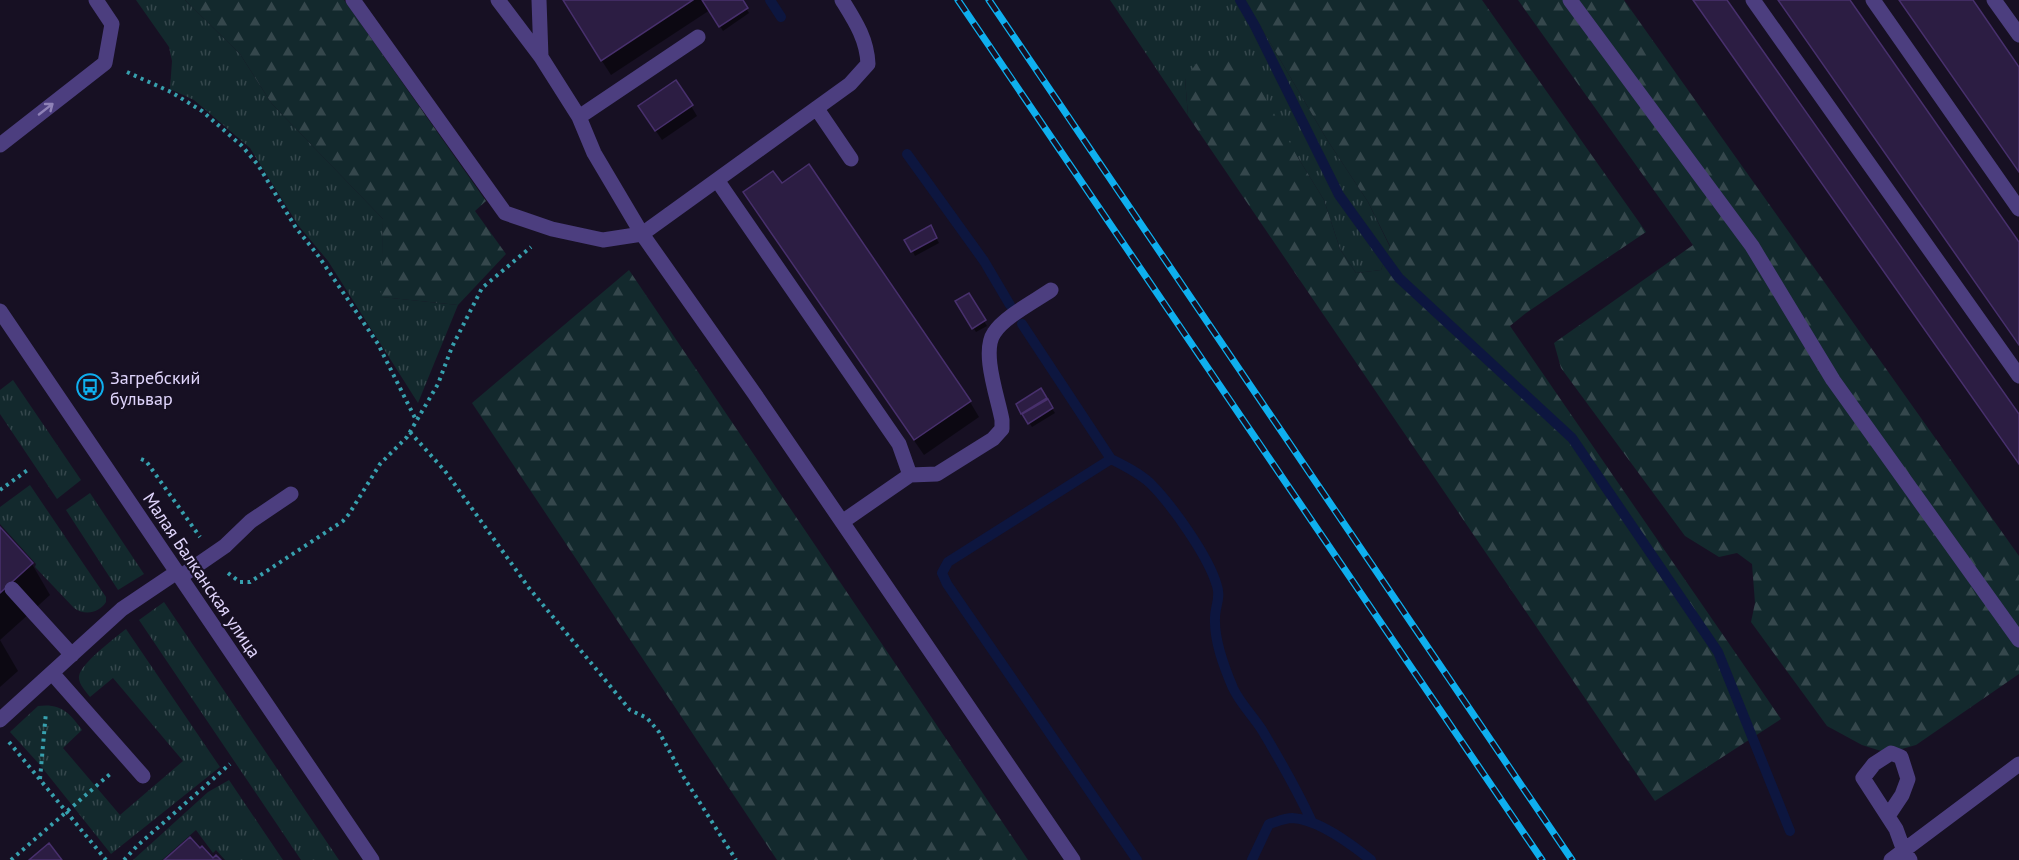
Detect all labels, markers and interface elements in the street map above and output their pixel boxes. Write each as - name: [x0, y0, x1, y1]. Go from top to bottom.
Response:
- one-way arrow: [38, 102, 54, 115]
- place label: Загребский бульвар: [110, 366, 200, 410]
- bus stop icon: Загребский бульвар: [75, 372, 105, 402]
- street label: Малая Балканская улица: [138, 488, 266, 662]

